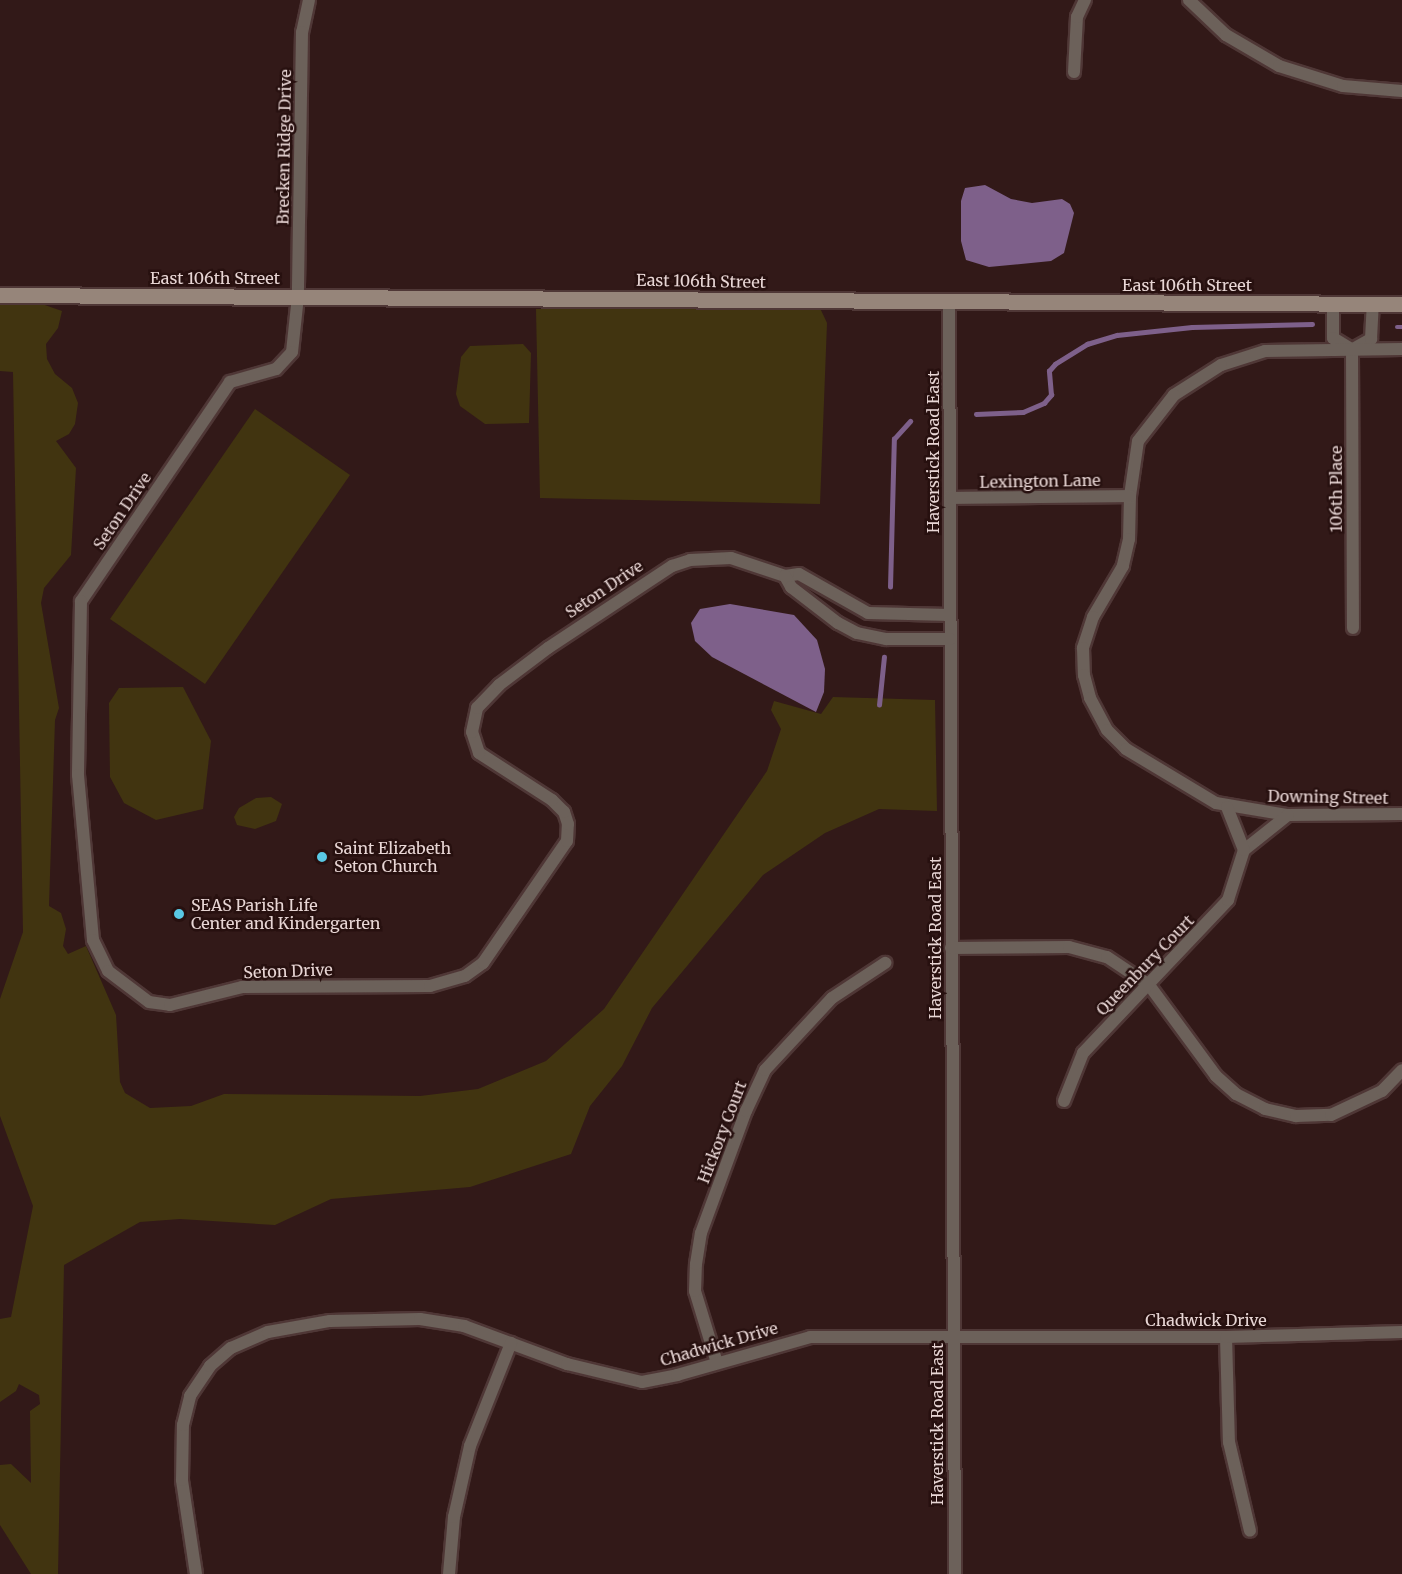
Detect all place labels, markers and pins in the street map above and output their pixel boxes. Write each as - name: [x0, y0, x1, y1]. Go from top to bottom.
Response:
- place label: Saint Elizabeth Seton Church: [334, 838, 451, 876]
- marker: Saint Elizabeth Seton Church: [315, 850, 329, 864]
- place label: SEAS Parish Life Center and Kindergarten: [191, 895, 380, 933]
- marker: SEAS Parish Life Center and Kindergarten: [172, 907, 186, 921]

